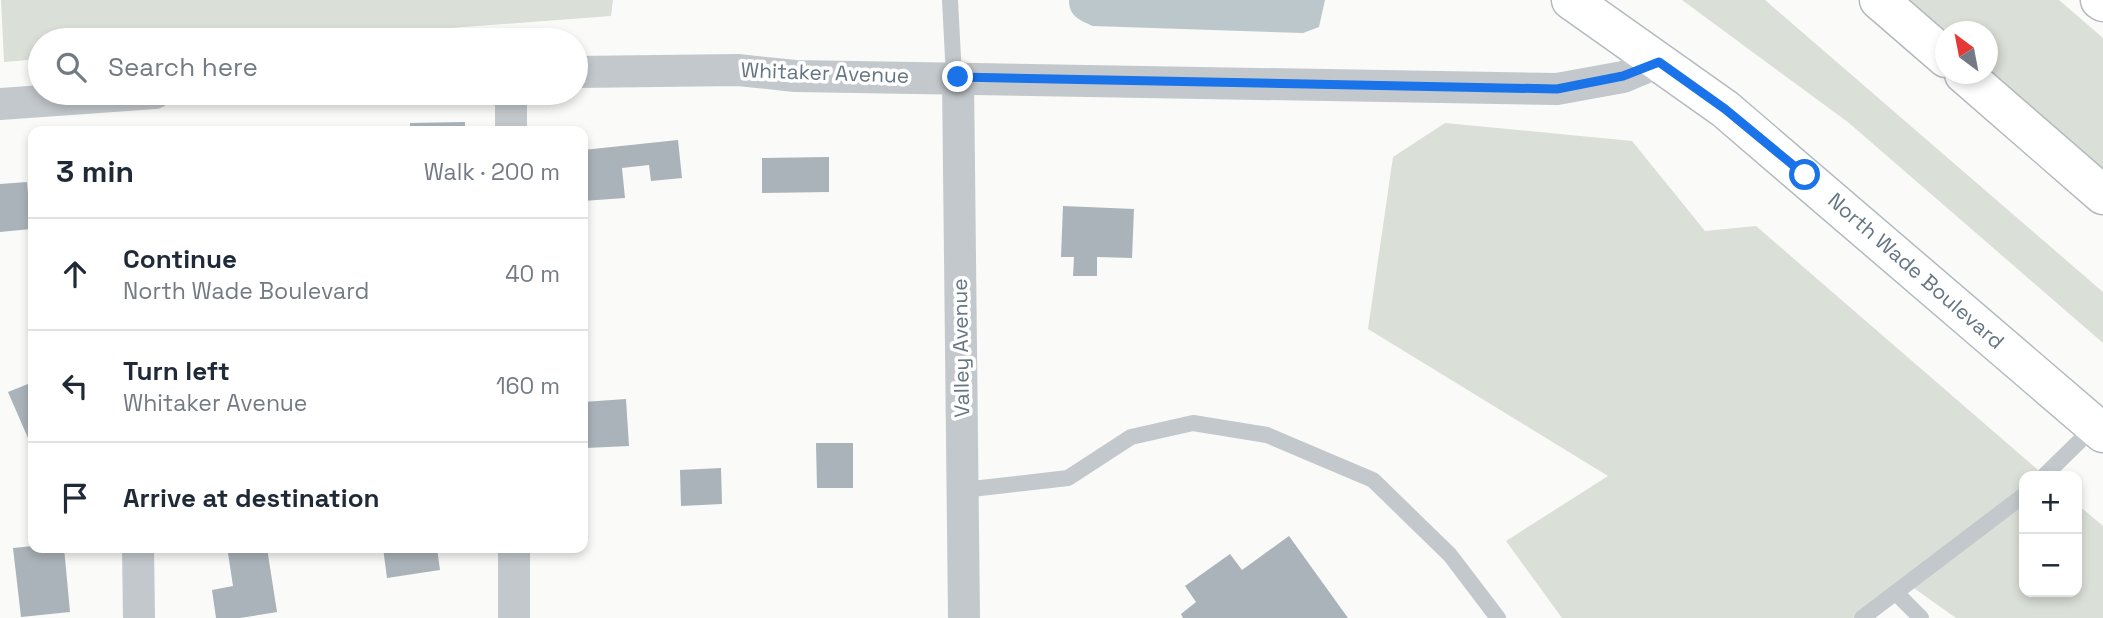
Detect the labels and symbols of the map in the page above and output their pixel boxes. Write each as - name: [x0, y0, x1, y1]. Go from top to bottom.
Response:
- north arrow: [1935, 21, 1998, 84]
- street label: Whitaker Avenue: [740, 56, 910, 89]
- route end: [942, 61, 973, 92]
- route start: [1789, 159, 1820, 190]
- street label: North Wade Boulevard: [1823, 187, 2010, 355]
- street label: Valley Avenue: [946, 278, 975, 418]

